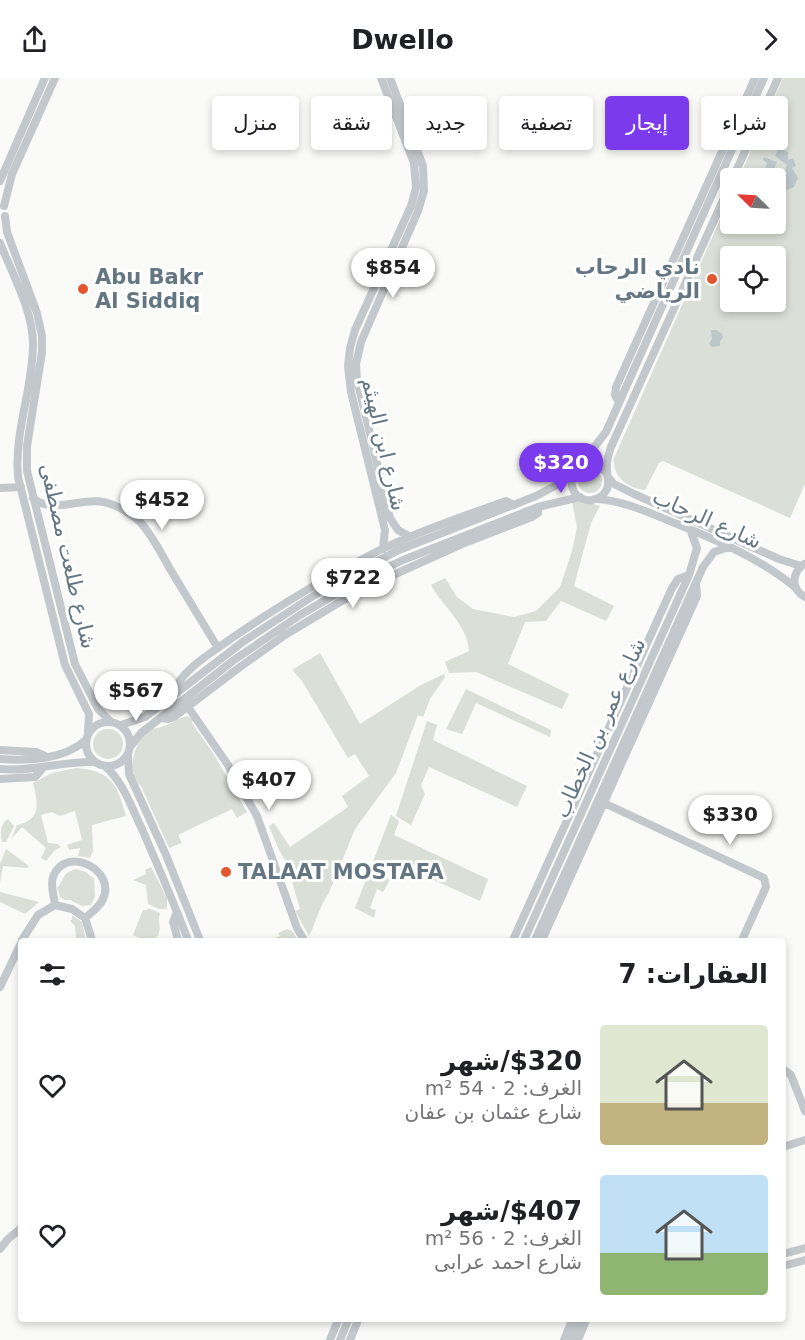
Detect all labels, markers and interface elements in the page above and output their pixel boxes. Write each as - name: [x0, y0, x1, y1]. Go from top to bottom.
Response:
- icon: share: [18, 23, 51, 56]
- icon: forward: [754, 23, 787, 56]
- text: Dwello: [351, 24, 454, 55]
- chip: منزل: [212, 96, 299, 150]
- chip: شقة: [311, 96, 392, 150]
- chip: جديد: [404, 96, 487, 150]
- chip: تصفية: [499, 96, 593, 150]
- chip: إيجار: [605, 96, 689, 150]
- chip: شراء: [701, 96, 788, 150]
- north arrow: [720, 168, 786, 234]
- map controls: [720, 168, 786, 312]
- button: locate: [720, 246, 786, 312]
- pin: $854: [357, 248, 429, 299]
- text: $854: [365, 255, 421, 279]
- place label: نادي الرحاب الرياضي: [575, 255, 700, 303]
- place label: Abu Bakr Al Siddiq: [95, 265, 204, 313]
- marker: نادي الرحاب الرياضي: [705, 272, 719, 286]
- marker: Abu Bakr Al Siddiq: [76, 282, 90, 296]
- street label: شارع ابن الهيثم: [356, 375, 411, 513]
- pin: $320: [525, 443, 597, 494]
- text: $320: [533, 450, 589, 474]
- street label: شارع طلعت مصطفى: [35, 461, 101, 651]
- pin: $452: [126, 480, 198, 531]
- street label: شارع الرحاب: [649, 484, 765, 554]
- text: $452: [134, 487, 190, 511]
- pin: $722: [317, 558, 389, 609]
- text: $722: [325, 565, 381, 589]
- street label: شارع عمر بن الخطاب: [550, 635, 650, 821]
- pin: $567: [100, 671, 172, 722]
- text: $567: [108, 678, 164, 702]
- pin: $407: [233, 760, 305, 811]
- text: $407: [241, 767, 297, 791]
- pin: $330: [694, 795, 766, 846]
- text: $330: [702, 802, 758, 826]
- place label: TALAAT MOSTAFA: [238, 860, 445, 884]
- marker: TALAAT MOSTAFA: [219, 865, 233, 879]
- icon: filters: [36, 958, 69, 991]
- text: العقارات: 7: [619, 959, 768, 989]
- text: $320/شهر: [441, 1046, 582, 1076]
- icon: home: [648, 1049, 720, 1121]
- icon: heart: [36, 1069, 69, 1102]
- text: الغرف: 2 · 54 m²: [425, 1076, 582, 1100]
- text: شارع عثمان بن عفان: [405, 1100, 582, 1124]
- text: $407/شهر: [441, 1196, 582, 1226]
- icon: home: [648, 1199, 720, 1271]
- icon: heart: [36, 1219, 69, 1252]
- text: الغرف: 2 · 56 m²: [425, 1226, 582, 1250]
- text: شارع احمد عرابى: [434, 1250, 582, 1274]

